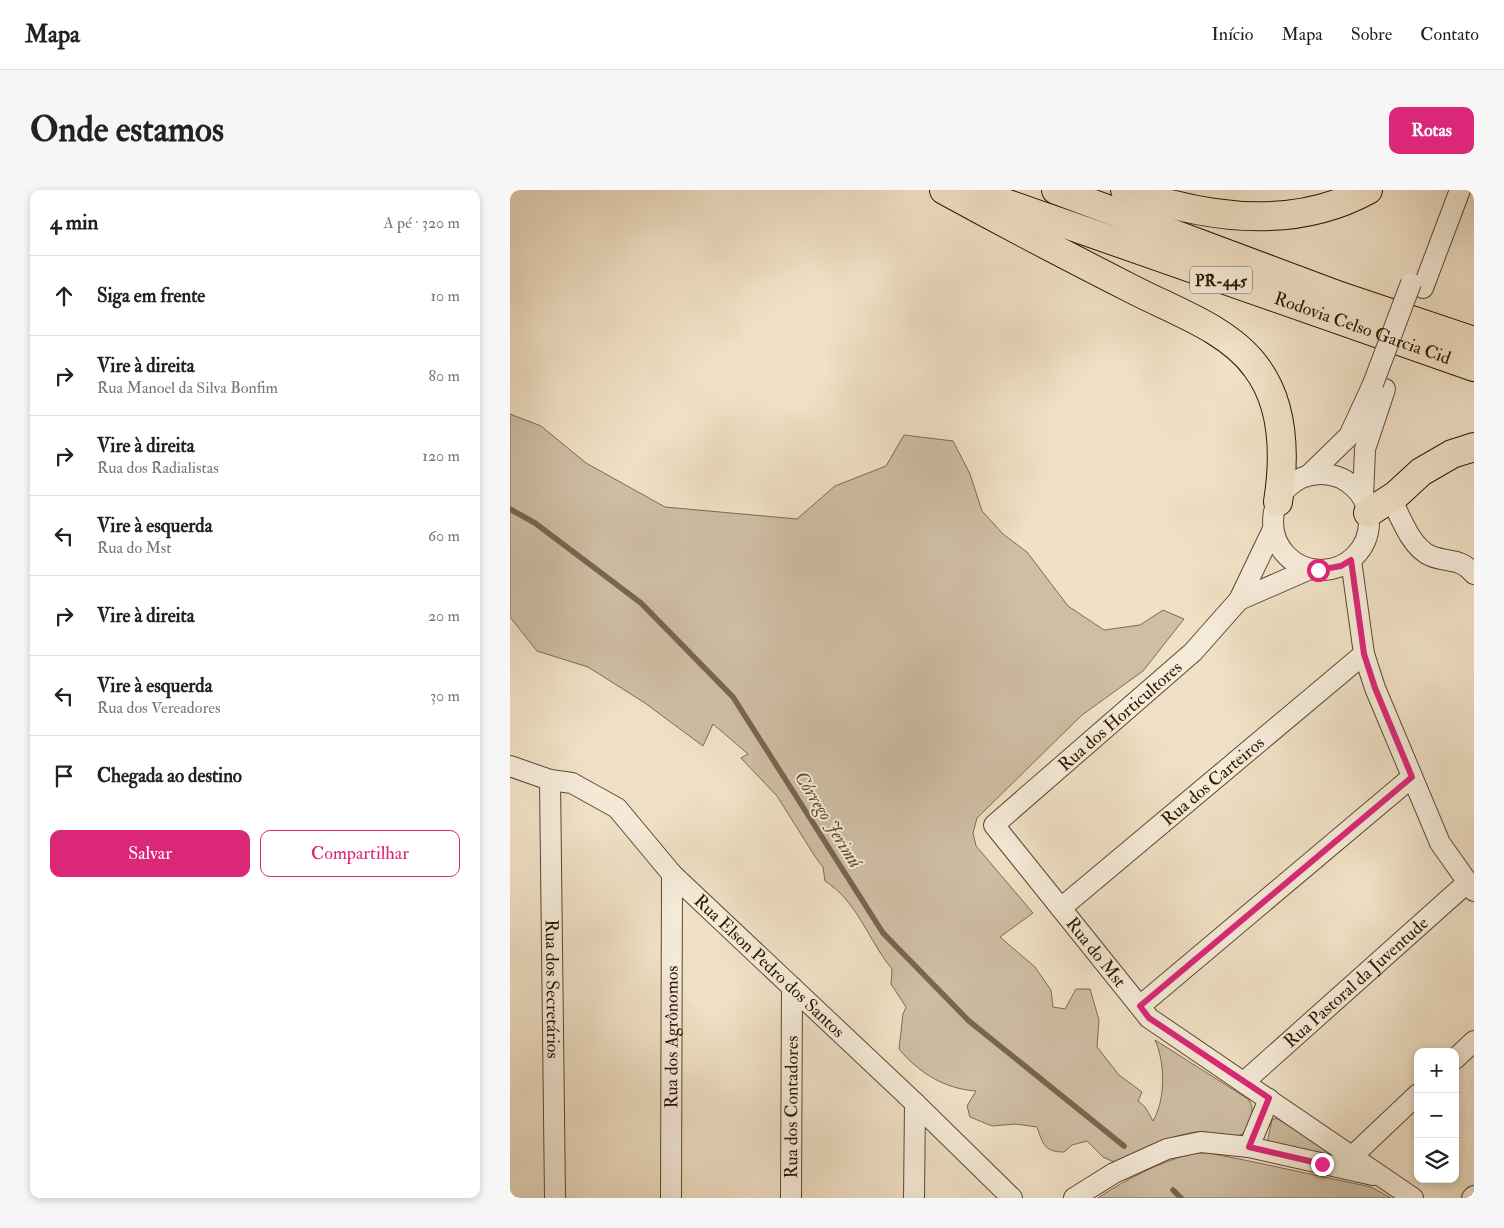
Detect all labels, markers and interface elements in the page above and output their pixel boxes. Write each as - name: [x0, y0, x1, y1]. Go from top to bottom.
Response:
- text: Mapa: [25, 19, 80, 50]
- text: Início: [1212, 23, 1253, 46]
- text: Mapa: [1281, 23, 1323, 46]
- text: Sobre: [1351, 23, 1392, 46]
- text: Contato: [1420, 23, 1479, 46]
- button: Rotas: [1389, 107, 1474, 154]
- text: Onde estamos: [30, 108, 224, 152]
- text: 4 min: [50, 209, 98, 236]
- text: A pé · 320 m: [384, 213, 460, 233]
- road number: PR-445: [1190, 266, 1252, 294]
- icon: ahead: [50, 282, 78, 310]
- text: Siga em frente: [97, 284, 205, 308]
- text: 10 m: [430, 286, 460, 306]
- street label: Rodovia Celso Garcia Cid: [1271, 287, 1454, 370]
- text: Vire à direita: [97, 354, 194, 378]
- icon: right: [50, 362, 78, 390]
- text: 80 m: [429, 366, 460, 386]
- text: Rua Manoel da Silva Bonfim: [97, 378, 278, 398]
- text: Vire à direita: [97, 434, 194, 458]
- icon: right: [50, 442, 78, 470]
- text: 120 m: [422, 446, 460, 466]
- text: Rua dos Radialistas: [97, 458, 219, 478]
- text: Vire à esquerda: [97, 514, 212, 538]
- icon: left: [50, 522, 78, 550]
- text: 60 m: [428, 526, 460, 546]
- text: Rua do Mst: [97, 538, 172, 558]
- route start: [1307, 559, 1330, 582]
- icon: right: [50, 602, 78, 630]
- text: Vire à direita: [97, 604, 194, 628]
- text: 20 m: [428, 606, 460, 626]
- street label: Rua dos Horticultores: [1054, 656, 1187, 777]
- text: Vire à esquerda: [97, 674, 212, 698]
- icon: left: [50, 682, 78, 710]
- text: 30 m: [430, 686, 460, 706]
- text: Rua dos Vereadores: [97, 698, 220, 718]
- street label: Rua dos Carteiros: [1157, 731, 1269, 831]
- icon: arrive: [50, 762, 78, 790]
- text: Chegada ao destino: [97, 764, 242, 788]
- water label: Córrego Jerimú: [789, 767, 868, 873]
- button: Salvar: [50, 830, 250, 877]
- button: Compartilhar: [260, 830, 460, 877]
- street label: Rua Elson Pedro dos Santos: [689, 890, 850, 1043]
- street label: Rua Pastoral da Juventude: [1279, 912, 1434, 1053]
- street label: Rua do Mst: [1061, 913, 1131, 993]
- street label: Rua dos Secretários: [540, 919, 564, 1059]
- street label: Rua dos Agrônomos: [660, 965, 684, 1109]
- street label: Rua dos Contadores: [780, 1035, 804, 1179]
- map controls: [1414, 1048, 1459, 1183]
- button: +: [1414, 1048, 1459, 1093]
- button: −: [1414, 1093, 1459, 1138]
- button: layers: [1414, 1138, 1459, 1183]
- route end: [1311, 1153, 1334, 1176]

